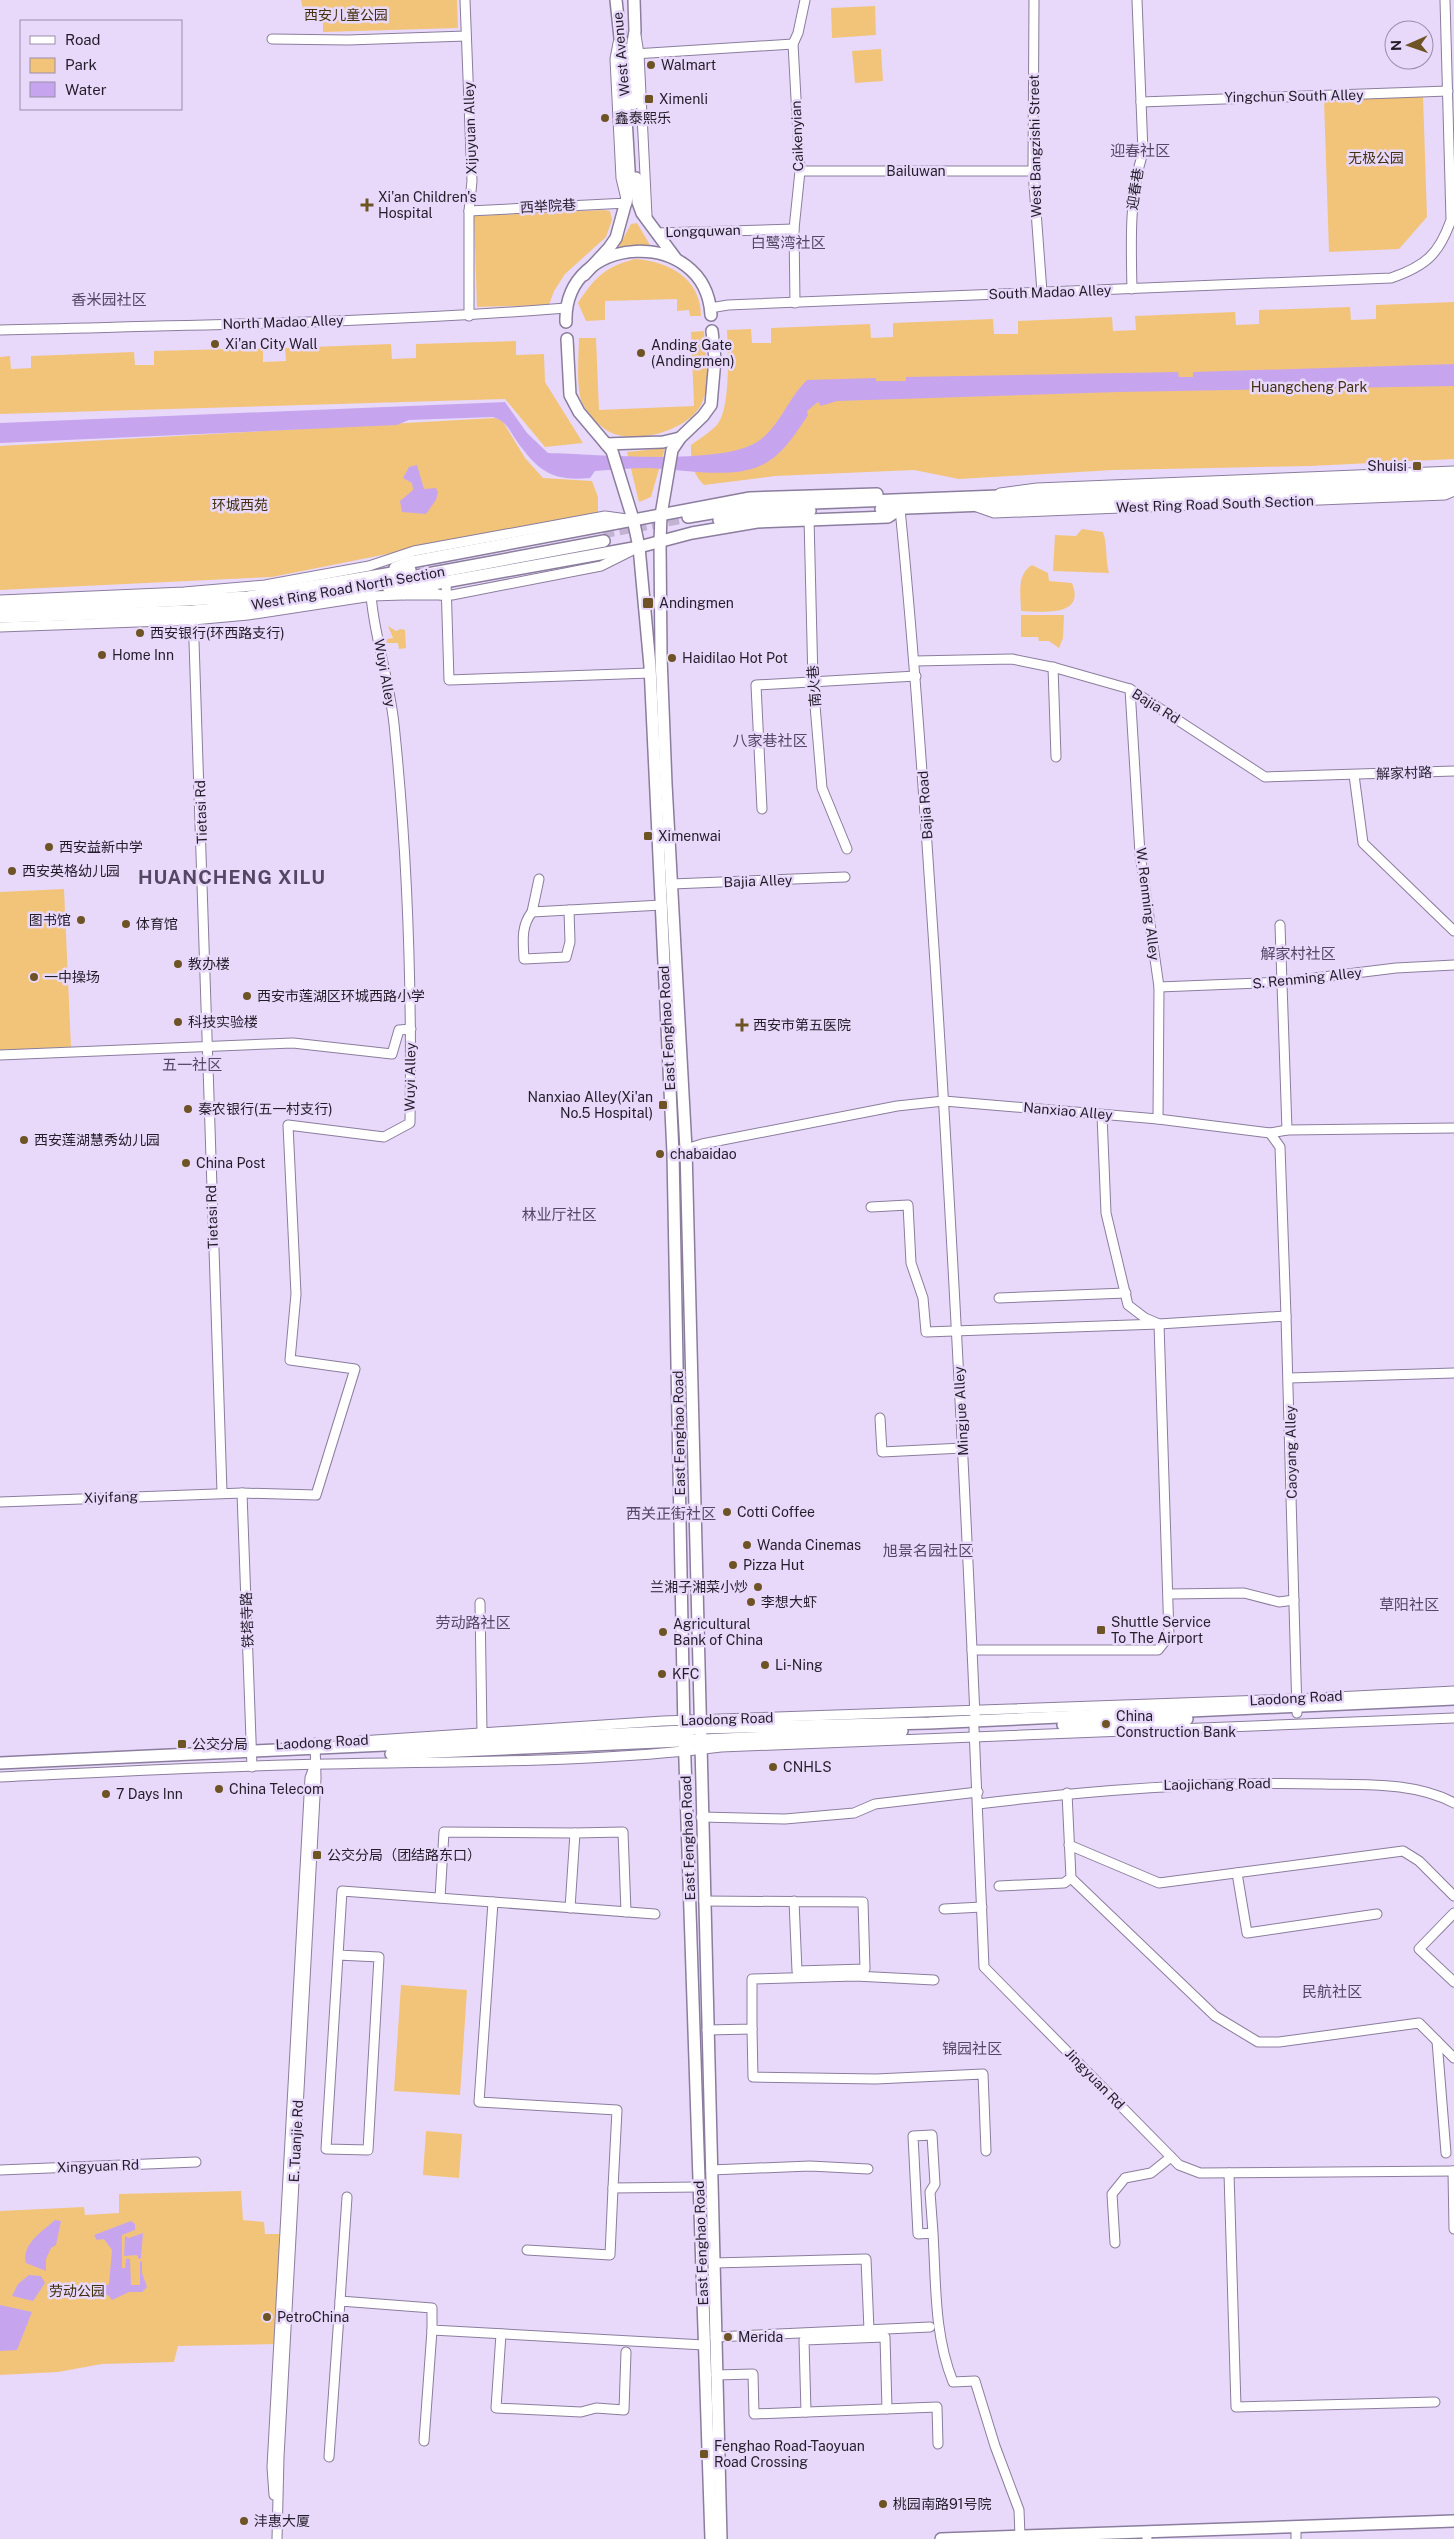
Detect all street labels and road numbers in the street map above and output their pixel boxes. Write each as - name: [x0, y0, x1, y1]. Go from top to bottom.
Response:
- street label: West Avenue: [609, 11, 633, 97]
- street label: West Bangzishi Street: [1026, 74, 1044, 218]
- street label: Xijuyuan Alley: [460, 81, 480, 175]
- street label: Yingchun South Alley: [1224, 87, 1364, 105]
- street label: Caikenyian: [788, 100, 806, 172]
- street label: Bailuwan: [886, 163, 946, 179]
- street label: 迎春巷: [1124, 167, 1146, 211]
- street label: 西举院巷: [520, 197, 576, 215]
- street label: Longquwan: [665, 222, 741, 240]
- street label: South Madao Alley: [988, 282, 1112, 302]
- street label: North Madao Alley: [222, 312, 344, 332]
- street label: West Ring Road South Section: [1116, 493, 1314, 515]
- street label: West Ring Road North Section: [250, 563, 446, 613]
- street label: Wuyi Alley: [371, 638, 399, 709]
- street label: 南火巷: [805, 664, 823, 708]
- street label: Bajia Rd: [1129, 685, 1183, 727]
- street label: 解家村路: [1376, 764, 1432, 782]
- street label: Bajia Road: [915, 770, 935, 840]
- street label: Tietasi Rd: [192, 780, 210, 844]
- street label: W. Renming Alley: [1133, 847, 1163, 962]
- street label: Bajia Alley: [723, 872, 793, 890]
- street label: S. Renming Alley: [1252, 964, 1363, 992]
- street label: East Fenghao Road: [656, 965, 678, 1091]
- street label: Wuyi Alley: [401, 1042, 419, 1112]
- street label: Nanxiao Alley: [1023, 1099, 1114, 1123]
- street label: Tietasi Rd: [203, 1185, 221, 1249]
- street label: Mingjue Alley: [951, 1365, 971, 1456]
- street label: East Fenghao Road: [670, 1370, 688, 1496]
- street label: Caoyang Alley: [1282, 1405, 1300, 1499]
- street label: Xiyifang: [84, 1488, 139, 1506]
- street label: 铁塔寺路: [238, 1592, 256, 1648]
- street label: Laodong Road: [1249, 1688, 1343, 1708]
- street label: Laodong Road: [680, 1709, 774, 1729]
- street label: Laodong Road: [275, 1732, 369, 1752]
- street label: East Fenghao Road: [678, 1775, 698, 1901]
- street label: Laojichang Road: [1163, 1775, 1271, 1793]
- street label: Jingyuan Rd: [1062, 2045, 1128, 2113]
- street label: E. Tuanjie Rd: [286, 2099, 306, 2183]
- street label: Xingyuan Rd: [57, 2157, 139, 2175]
- street label: East Fenghao Road: [691, 2180, 711, 2306]

